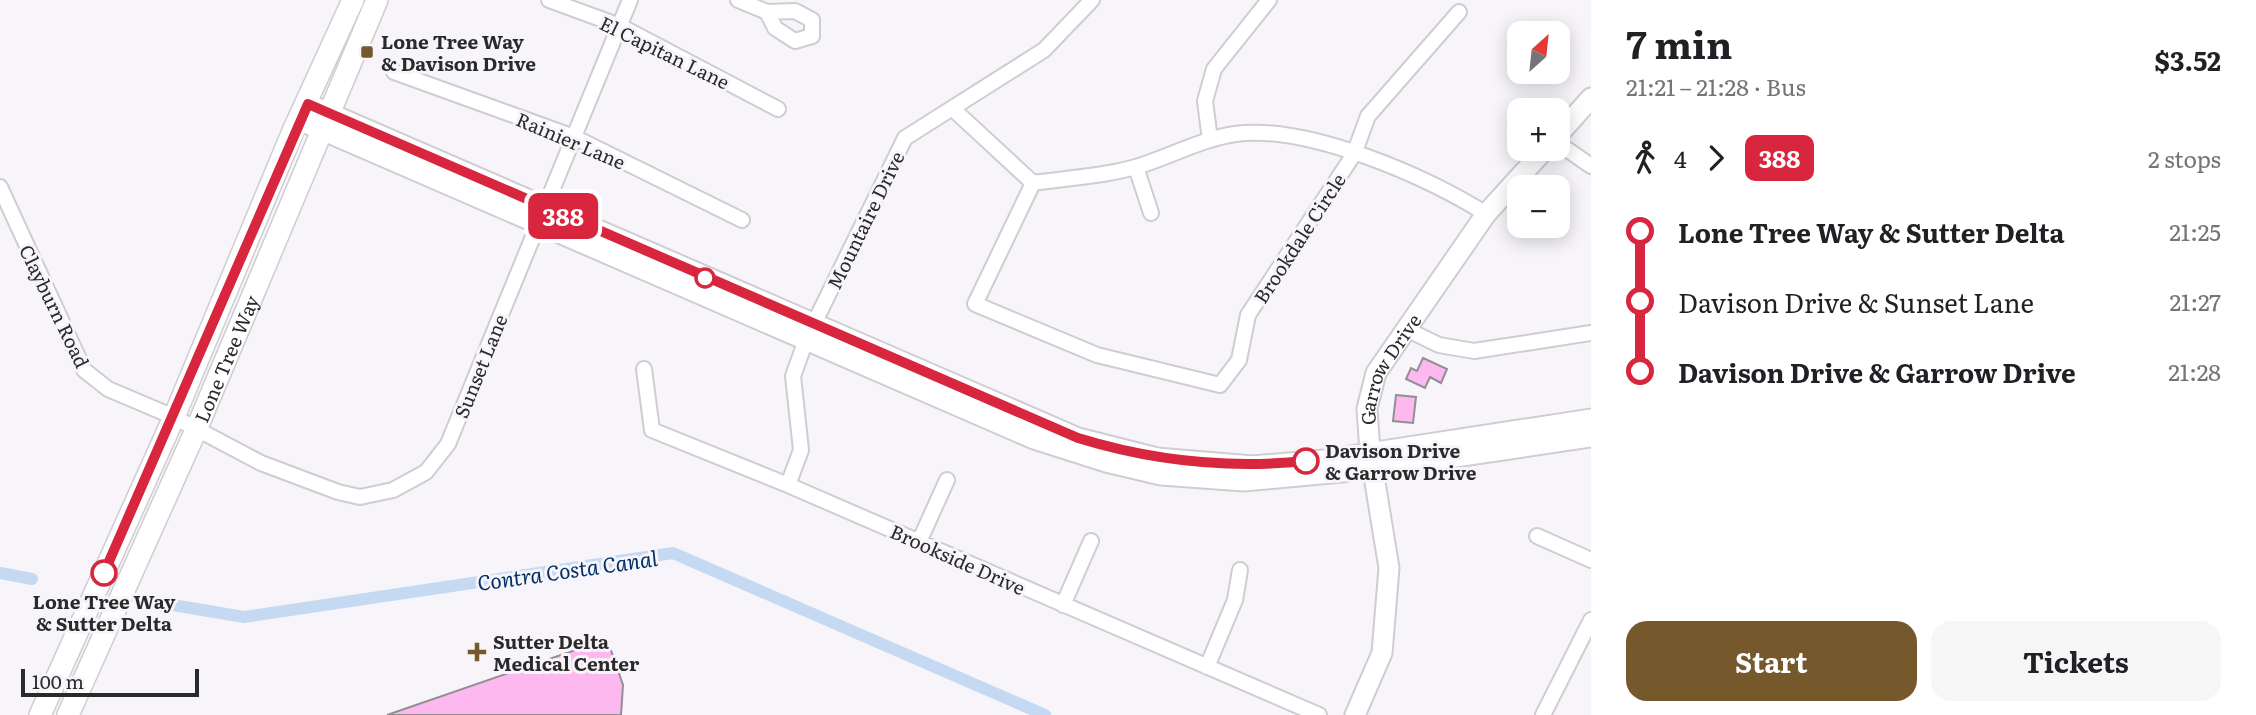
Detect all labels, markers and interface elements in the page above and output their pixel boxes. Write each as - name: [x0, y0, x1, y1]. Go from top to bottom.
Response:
- street label: El Capitan Lane: [595, 8, 735, 96]
- text: 7 min: [1626, 14, 1732, 71]
- north arrow: [1507, 21, 1570, 84]
- map controls: [1507, 21, 1570, 238]
- place label: Lone Tree Way & Davison Drive: [381, 27, 536, 77]
- text: $3.52: [2155, 40, 2221, 79]
- marker: Lone Tree Way & Davison Drive: [359, 44, 375, 60]
- text: 21:21 – 21:28 · Bus: [1626, 69, 1806, 103]
- button: +: [1507, 98, 1570, 161]
- street label: Rainier Lane: [512, 104, 630, 176]
- icon: walk: [1626, 139, 1664, 177]
- icon: forward: [1697, 139, 1735, 177]
- text: 388: [1759, 140, 1800, 175]
- text: 4: [1674, 141, 1687, 175]
- text: 2 stops: [2148, 141, 2221, 175]
- street label: Mountaire Drive: [819, 146, 911, 294]
- street label: Brookdale Circle: [1246, 167, 1352, 309]
- button: −: [1507, 175, 1570, 238]
- line badge: 388: [523, 193, 603, 239]
- text: 388: [542, 198, 584, 233]
- text: Lone Tree Way & Sutter Delta: [1678, 212, 2065, 251]
- text: 21:25: [2169, 214, 2221, 248]
- street label: Clayburn Road: [13, 240, 97, 373]
- unlabelled marker: [695, 268, 715, 288]
- text: Davison Drive & Sunset Lane: [1678, 282, 2034, 321]
- text: 21:27: [2169, 284, 2221, 318]
- street label: Lone Tree Way: [187, 290, 265, 427]
- street label: Garrow Drive: [1353, 307, 1427, 426]
- street label: Sunset Lane: [446, 310, 514, 422]
- text: Davison Drive & Garrow Drive: [1678, 352, 2076, 391]
- text: 21:28: [2168, 354, 2221, 388]
- place label: Davison Drive & Garrow Drive: [1325, 436, 1477, 486]
- marker: Davison Drive & Garrow Drive: [1293, 448, 1319, 474]
- street label: Brookside Drive: [886, 517, 1030, 601]
- water label: Contra Costa Canal: [475, 541, 659, 597]
- marker: Lone Tree Way & Sutter Delta: [91, 560, 117, 586]
- place label: Lone Tree Way & Sutter Delta: [33, 587, 176, 637]
- button: Start: [1626, 621, 1917, 701]
- button: Tickets: [1931, 621, 2221, 701]
- place label: Sutter Delta Medical Center: [493, 627, 640, 677]
- marker: Sutter Delta Medical Center: [467, 642, 487, 662]
- scale bar: [21, 666, 200, 698]
- text: 100 m: [32, 667, 84, 695]

